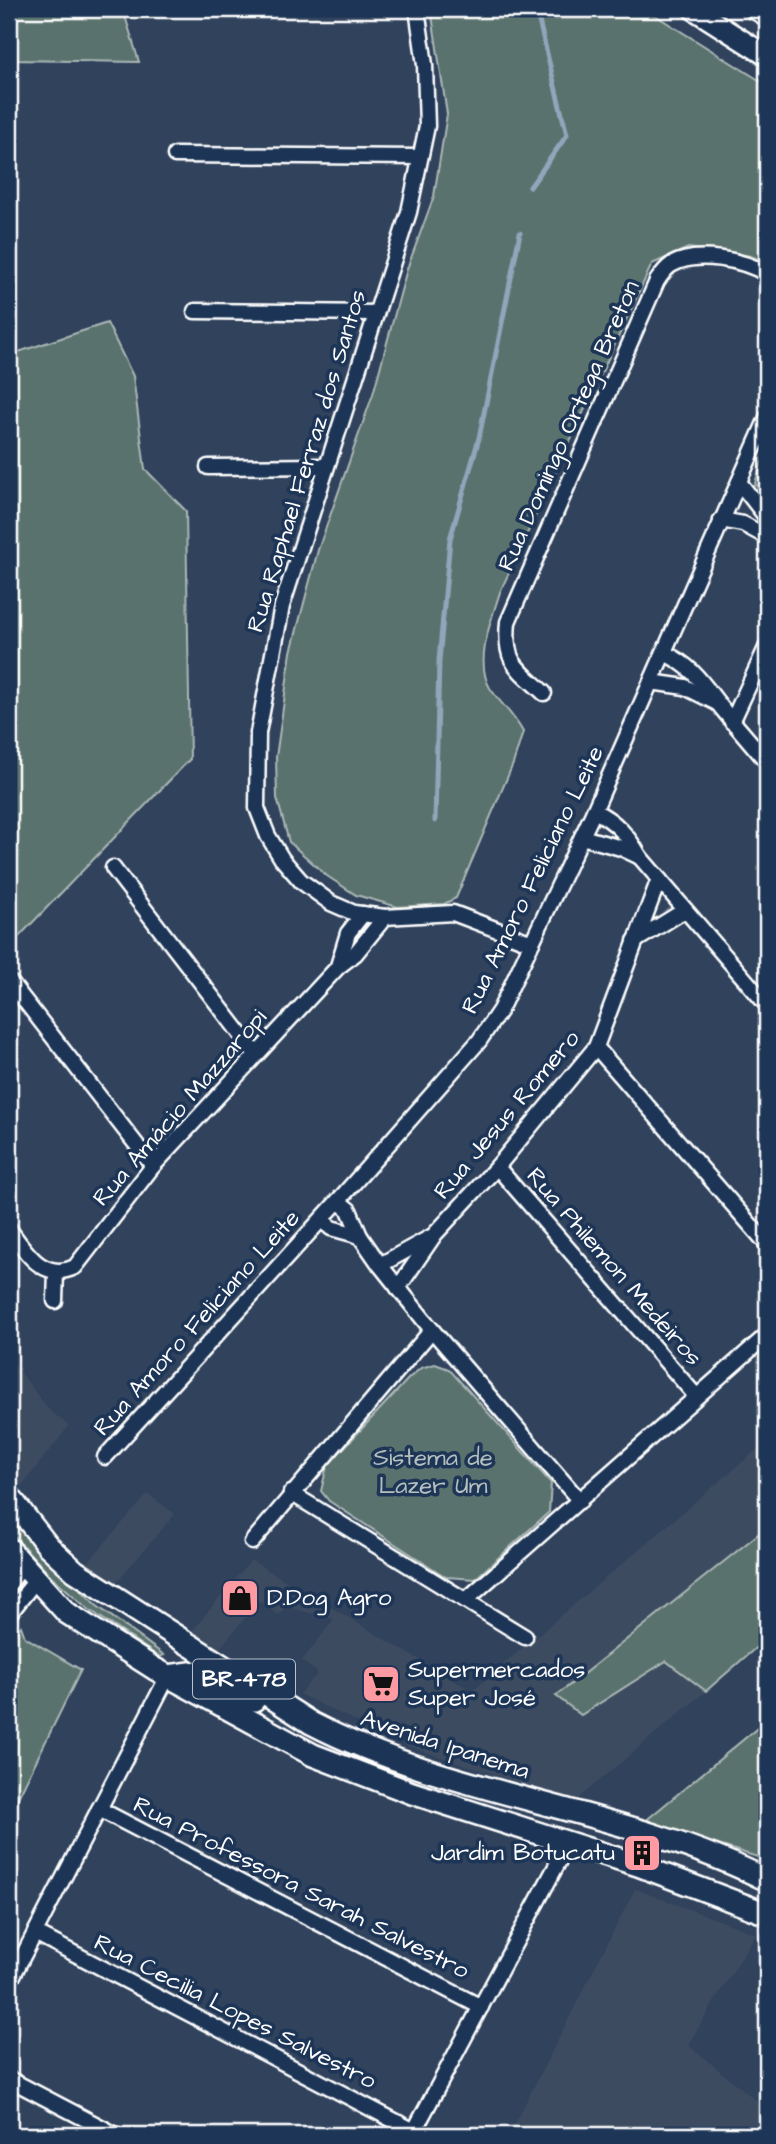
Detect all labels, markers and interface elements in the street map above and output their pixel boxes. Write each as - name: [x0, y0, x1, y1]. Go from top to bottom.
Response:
- street label: Rua Domingo Ortega Breton: [489, 275, 649, 577]
- street label: Rua Raphael Ferraz dos Santos: [239, 286, 375, 636]
- street label: Rua Amoro Feliciano Leite: [453, 740, 613, 1020]
- street label: Rua Amácio Mazzaropi: [85, 1002, 275, 1214]
- street label: Rua Jesus Romero: [426, 1023, 588, 1207]
- street label: Rua Philemon Medeiros: [518, 1160, 710, 1374]
- street label: Rua Amoro Feliciano Leite: [86, 1202, 308, 1444]
- park label: Sistema de Lazer Um: [373, 1441, 493, 1503]
- shop icon: D.Dog Agro: [219, 1577, 261, 1619]
- place label: D.Dog Agro: [267, 1581, 392, 1616]
- place label: Supermercados Super José: [408, 1653, 585, 1715]
- road number: BR-478: [193, 1660, 295, 1698]
- supermarket icon: Supermercados Super José: [360, 1663, 402, 1705]
- street label: Avenida Ipanema: [356, 1702, 534, 1788]
- street label: Rua Professora Sarah Salvestro: [127, 1788, 475, 1988]
- building icon: Jardim Botucatu: [621, 1832, 663, 1874]
- place label: Jardim Botucatu: [431, 1836, 615, 1870]
- street label: Rua Cecilia Lopes Salvestro: [88, 1926, 382, 2098]

